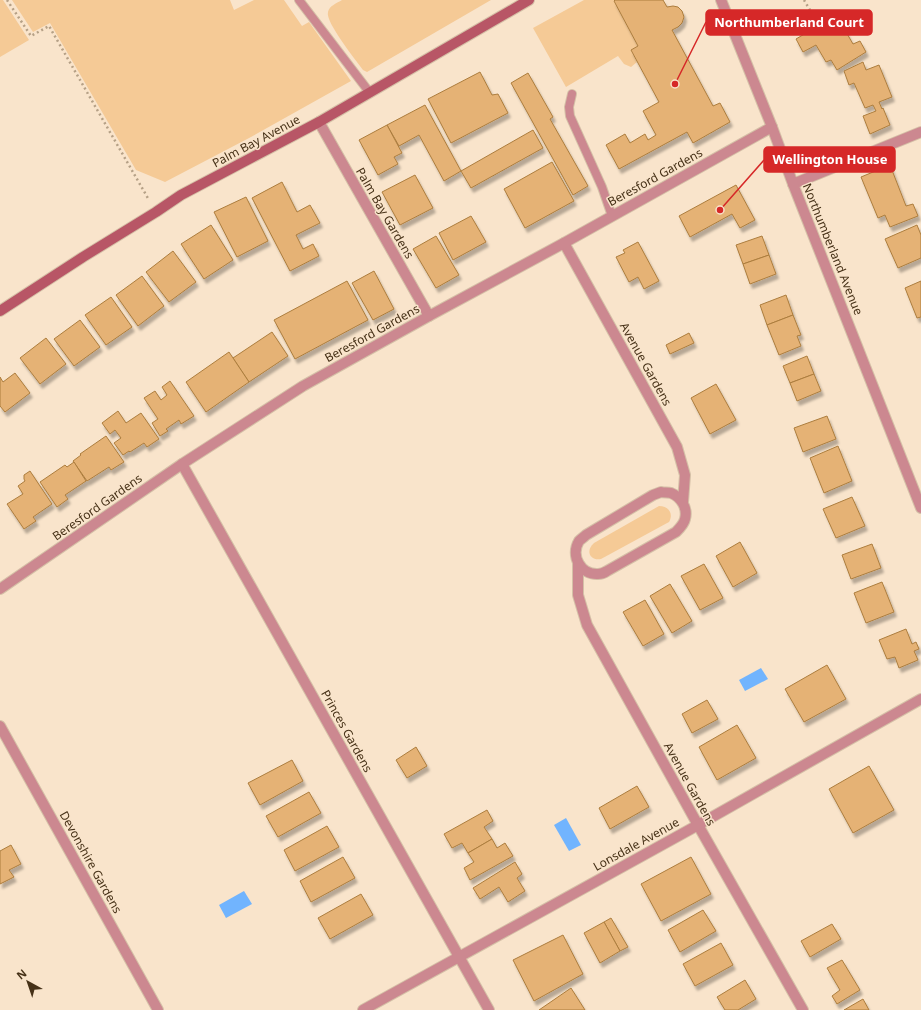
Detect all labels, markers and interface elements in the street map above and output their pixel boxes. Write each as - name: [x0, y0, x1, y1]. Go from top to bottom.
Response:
- callout: Northumberland Court: [706, 10, 872, 35]
- text: Northumberland Court: [714, 13, 864, 31]
- street label: Palm Bay Avenue: [209, 111, 303, 171]
- street label: Beresford Gardens: [605, 144, 706, 210]
- callout: Wellington House: [764, 147, 895, 172]
- text: Wellington House: [773, 150, 888, 168]
- street label: Palm Bay Gardens: [352, 164, 418, 262]
- street label: Northumberland Avenue: [799, 181, 867, 318]
- street label: Beresford Gardens: [322, 300, 423, 366]
- street label: Avenue Gardens: [616, 319, 676, 409]
- street label: Beresford Gardens: [49, 470, 145, 544]
- street label: Princes Gardens: [317, 687, 377, 775]
- street label: Avenue Gardens: [660, 739, 720, 829]
- street label: Devonshire Gardens: [56, 808, 126, 916]
- street label: Lonsdale Avenue: [590, 813, 682, 875]
- north arrow: [8, 962, 48, 1002]
- text: N: [13, 965, 30, 983]

